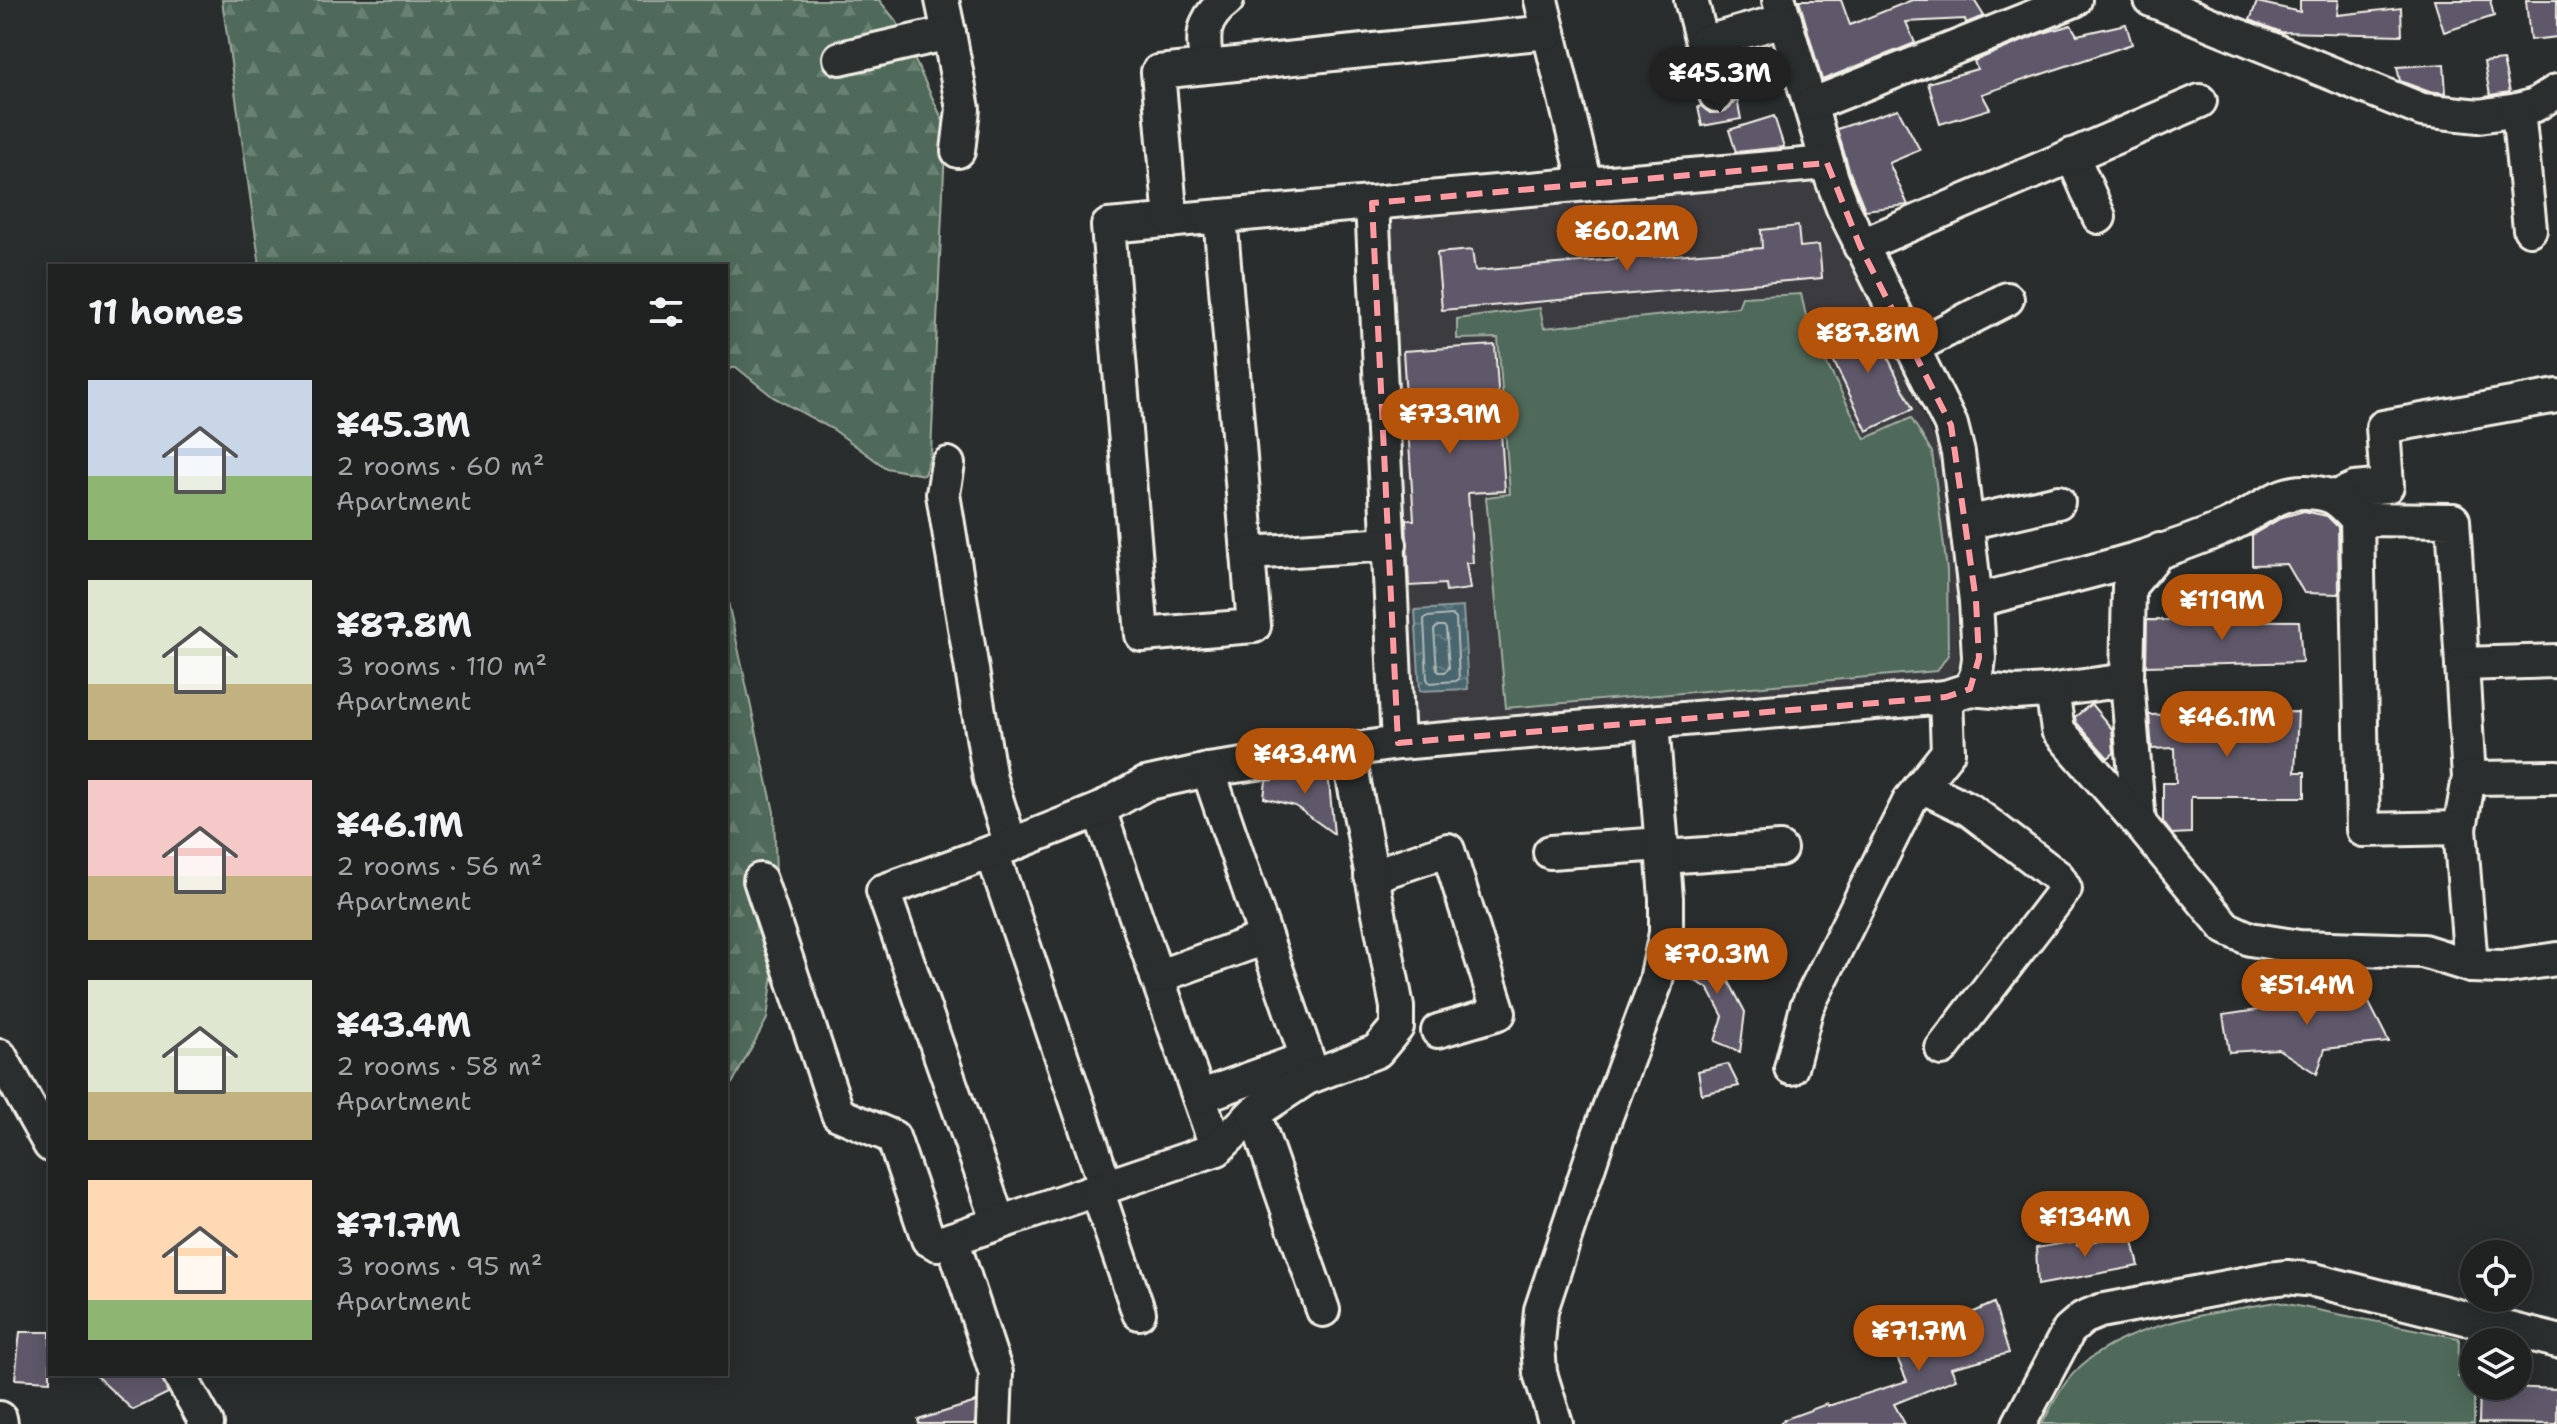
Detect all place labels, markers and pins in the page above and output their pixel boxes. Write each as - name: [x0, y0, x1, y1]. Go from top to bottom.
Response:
- pin: ¥45.3M: [1655, 47, 1785, 115]
- pin: ¥60.2M: [1562, 205, 1692, 273]
- pin: ¥87.8M: [1803, 307, 1933, 375]
- pin: ¥73.9M: [1385, 388, 1515, 456]
- pin: ¥119M: [2166, 574, 2278, 642]
- pin: ¥46.1M: [2162, 691, 2292, 759]
- pin: ¥43.4M: [1240, 728, 1370, 796]
- pin: ¥70.3M: [1652, 928, 1782, 996]
- pin: ¥51.4M: [2242, 959, 2372, 1027]
- pin: ¥134M: [2029, 1191, 2141, 1259]
- pin: ¥71.7M: [1854, 1305, 1984, 1373]

